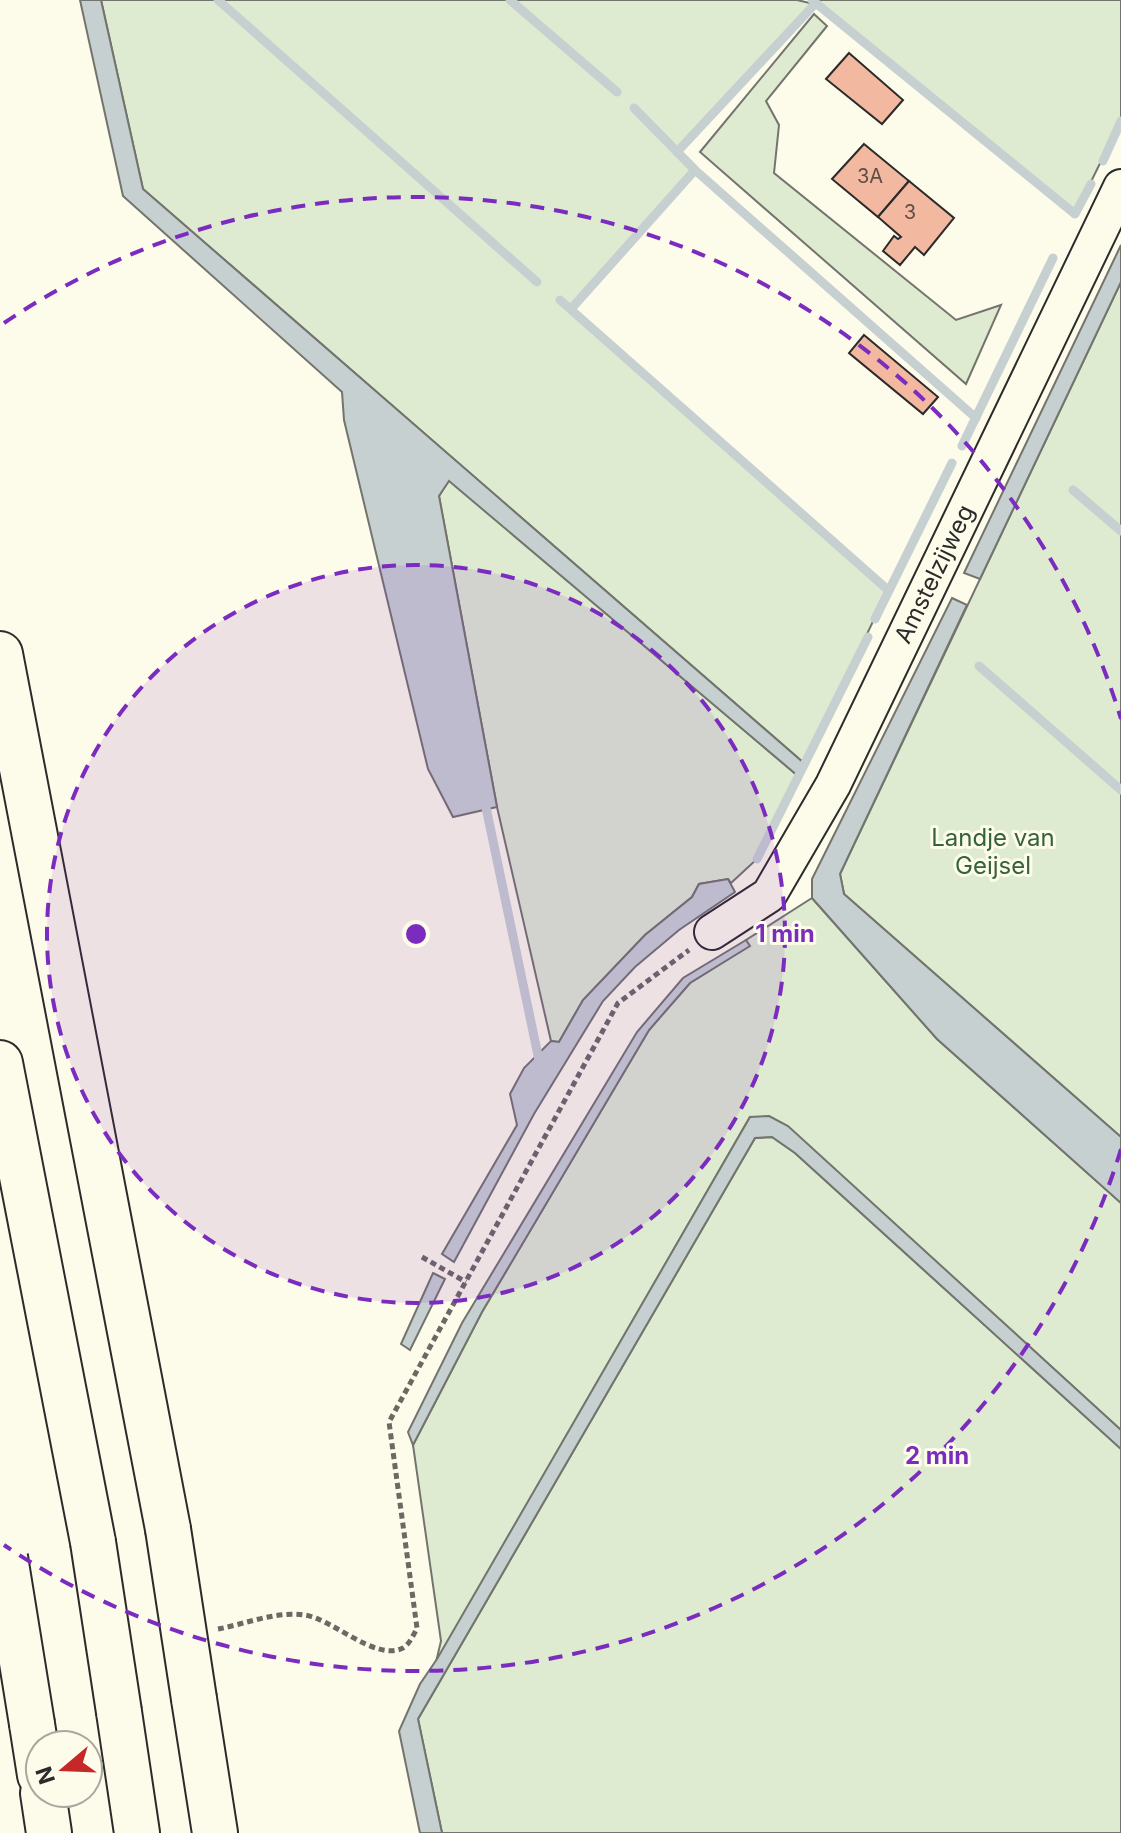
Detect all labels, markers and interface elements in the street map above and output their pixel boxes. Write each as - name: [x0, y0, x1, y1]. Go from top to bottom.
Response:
- house number: 3A: [857, 164, 883, 188]
- house number: 3: [904, 200, 916, 224]
- street label: Amstelzijweg: [888, 500, 980, 648]
- park label: Landje van Geijsel: [931, 823, 1055, 880]
- text: 1 min: [755, 919, 815, 948]
- centre of rings: [402, 920, 430, 948]
- text: 2 min: [905, 1441, 969, 1470]
- north arrow: [24, 1729, 104, 1809]
- text: N: [30, 1763, 60, 1788]

